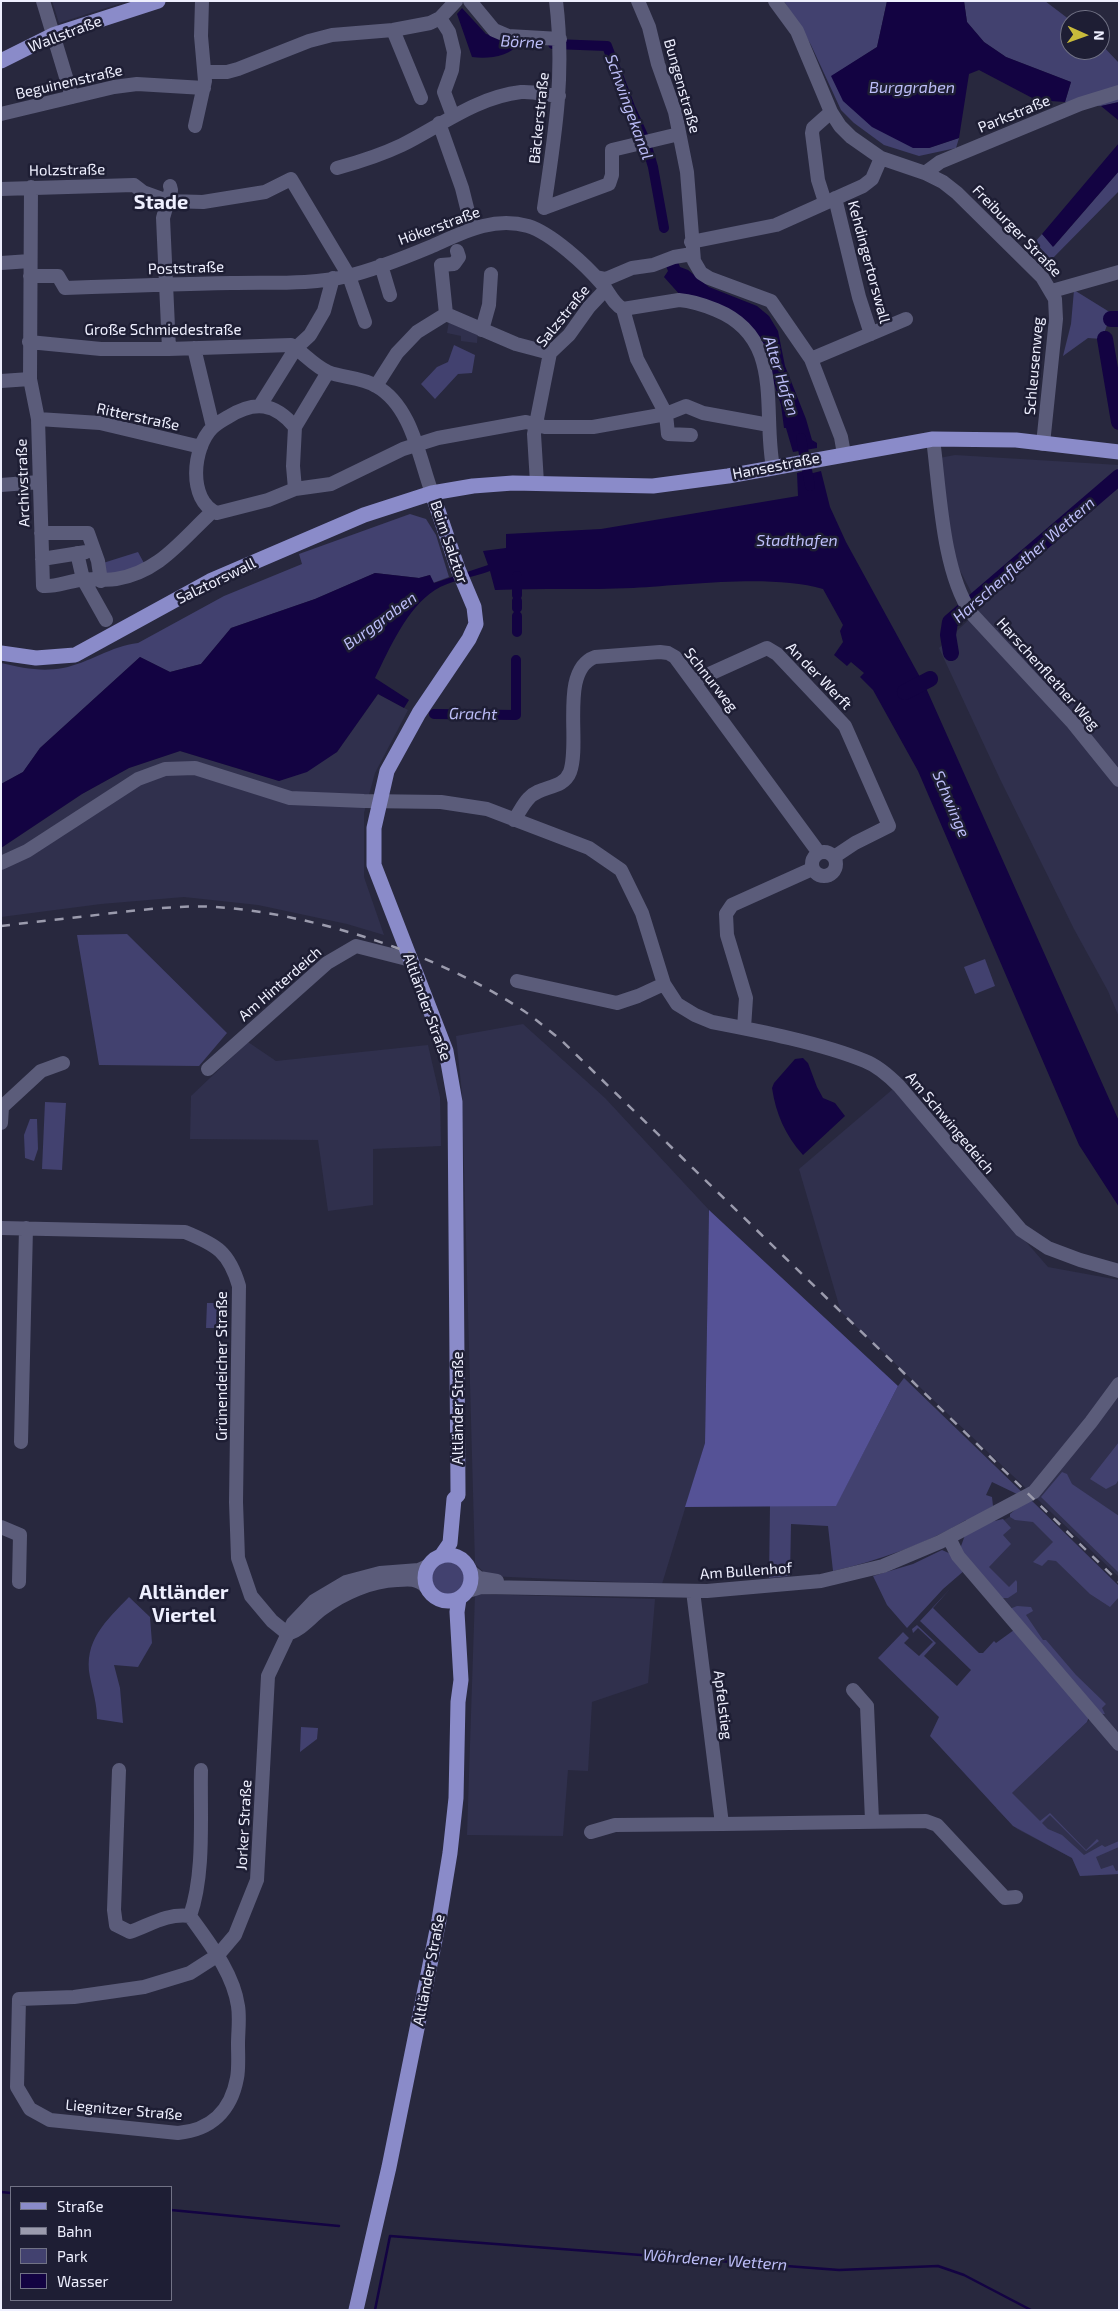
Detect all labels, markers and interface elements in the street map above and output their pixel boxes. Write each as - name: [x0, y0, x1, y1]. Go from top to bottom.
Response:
- north arrow: [1060, 10, 1110, 60]
- street label: Wallstraße: [26, 12, 104, 56]
- text: N: [1091, 30, 1108, 41]
- water label: Börne: [500, 31, 544, 53]
- street label: Bungenstraße: [660, 37, 704, 135]
- water label: Schwingekanal: [601, 52, 657, 162]
- street label: Beguinenstraße: [14, 61, 124, 103]
- street label: Bäckerstraße: [525, 71, 553, 165]
- water label: Burggraben: [869, 78, 955, 98]
- street label: Parkstraße: [975, 91, 1053, 137]
- street label: Holzstraße: [29, 160, 105, 180]
- street label: Freiburger Straße: [969, 181, 1065, 281]
- district label: Stade: [134, 190, 188, 214]
- street label: Kehdingertorswall: [844, 199, 894, 325]
- street label: Hökerstraße: [396, 203, 482, 249]
- street label: Poststraße: [148, 258, 224, 278]
- street label: Salzstraße: [533, 281, 593, 351]
- street label: Schleusenweg: [1021, 316, 1047, 416]
- street label: Große Schmiedestraße: [84, 321, 242, 339]
- water label: Alter Hafen: [759, 334, 803, 418]
- street label: Ritterstraße: [95, 399, 181, 435]
- street label: Archivstraße: [12, 438, 34, 528]
- street label: Hansestraße: [731, 449, 821, 483]
- water label: Harschenflether Wettern: [949, 493, 1099, 627]
- street label: Beim Salztor: [426, 498, 472, 586]
- water label: Stadthafen: [756, 531, 838, 551]
- street label: Salztorswall: [173, 554, 259, 608]
- water label: Burggraben: [340, 588, 420, 654]
- street label: Harschenflether Weg: [993, 614, 1103, 734]
- street label: An der Werft: [782, 639, 856, 713]
- street label: Schnurweg: [680, 644, 742, 716]
- water label: Gracht: [449, 704, 497, 724]
- water label: Schwinge: [928, 768, 974, 840]
- street label: Am Hinterdeich: [235, 943, 325, 1025]
- street label: Altländer Straße: [399, 951, 455, 1063]
- street label: Am Schwingedeich: [902, 1068, 998, 1178]
- street label: Grünendeicher Straße: [213, 1291, 231, 1441]
- street label: Altländer Straße: [449, 1351, 467, 1465]
- street label: Am Bullenhof: [699, 1559, 793, 1583]
- district label: Altländer Viertel: [139, 1580, 229, 1627]
- street label: Apfelstieg: [710, 1669, 736, 1741]
- street label: Jorker Straße: [233, 1779, 255, 1871]
- street label: Altländer Straße: [409, 1913, 449, 2027]
- street label: Liegnitzer Straße: [65, 2096, 183, 2124]
- legend: [10, 2186, 172, 2301]
- text: Straße: [57, 2197, 103, 2215]
- text: Bahn: [57, 2222, 92, 2240]
- water label: Wöhrdener Wettern: [642, 2245, 788, 2275]
- text: Park: [57, 2247, 88, 2265]
- text: Wasser: [57, 2272, 109, 2290]

